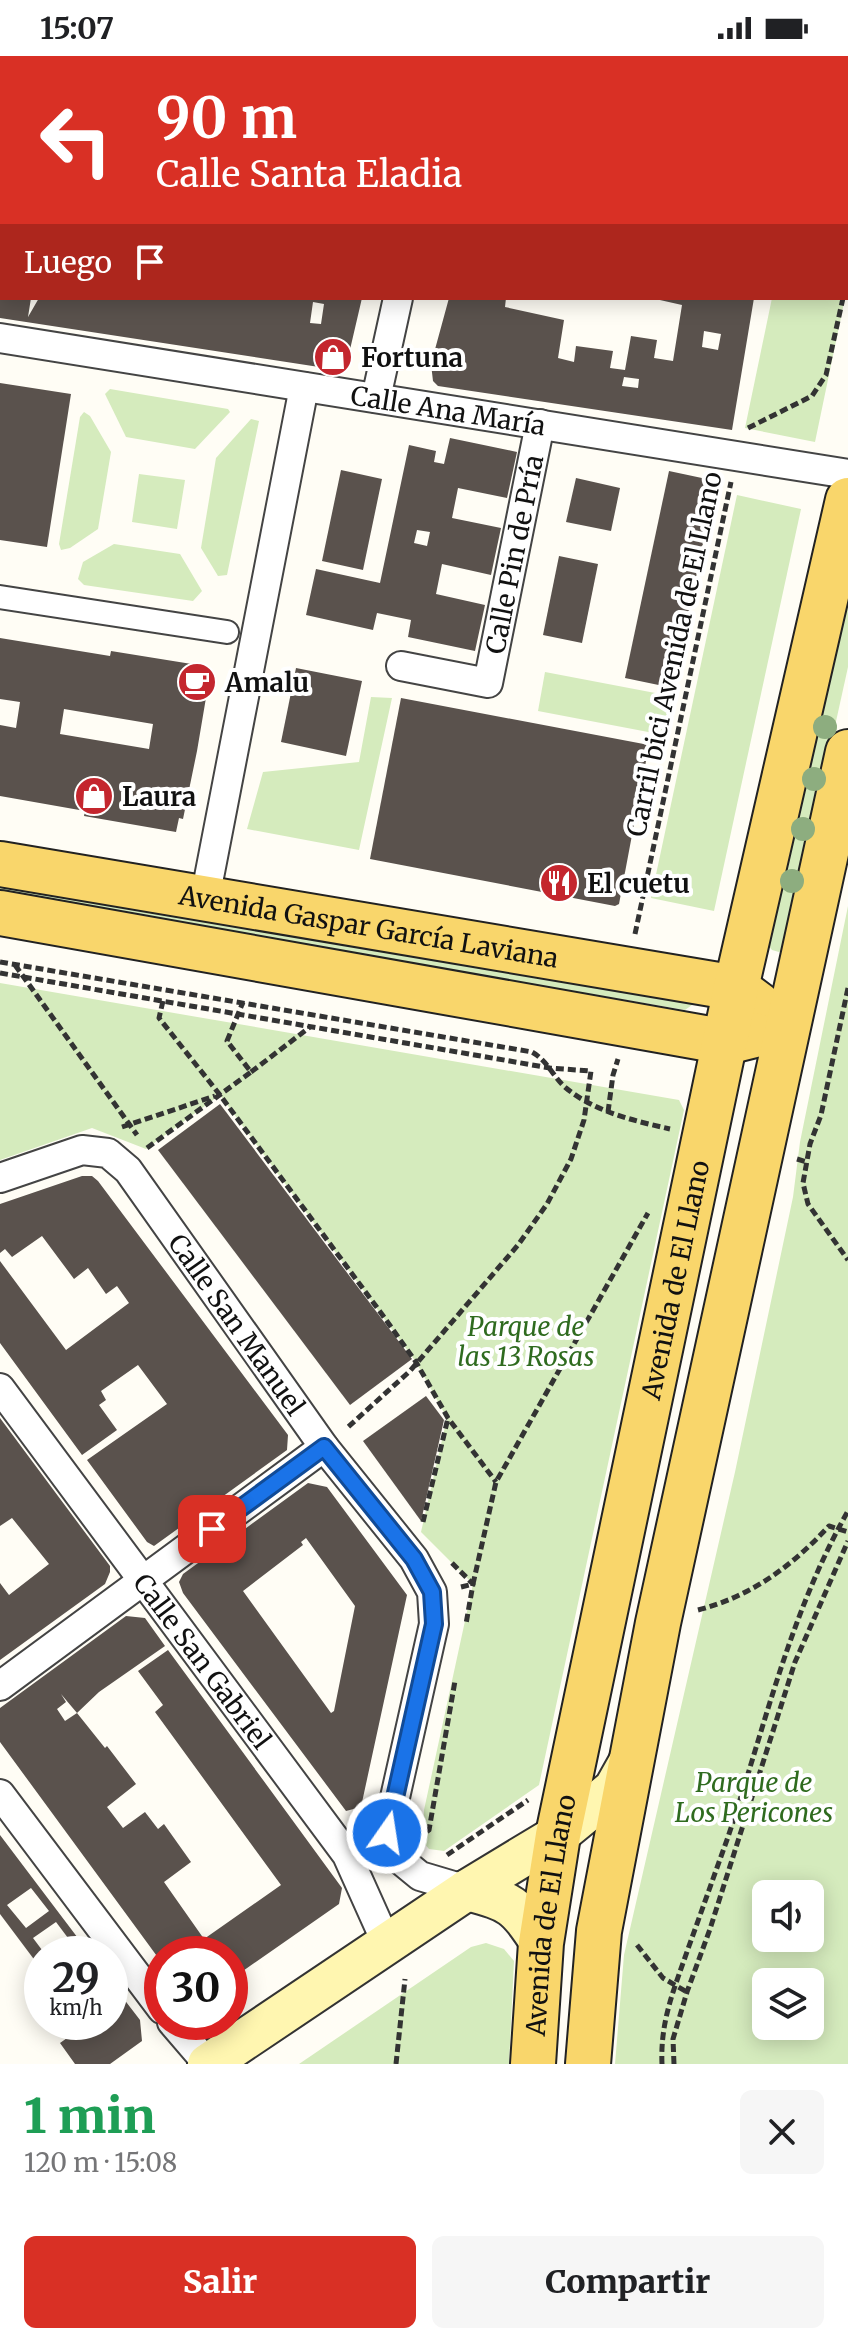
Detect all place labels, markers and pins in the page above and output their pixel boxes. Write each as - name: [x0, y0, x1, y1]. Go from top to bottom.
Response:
- shop icon: Fortuna: [312, 336, 354, 378]
- place label: Fortuna: [361, 341, 463, 374]
- cafe icon: Amalu: [176, 661, 218, 703]
- place label: Amalu: [224, 666, 309, 699]
- shop icon: Laura: [73, 775, 115, 817]
- place label: Laura: [122, 780, 196, 813]
- restaurant icon: El cuetu: [538, 862, 580, 904]
- place label: El cuetu: [587, 867, 690, 900]
- pin: [178, 1495, 246, 1563]

